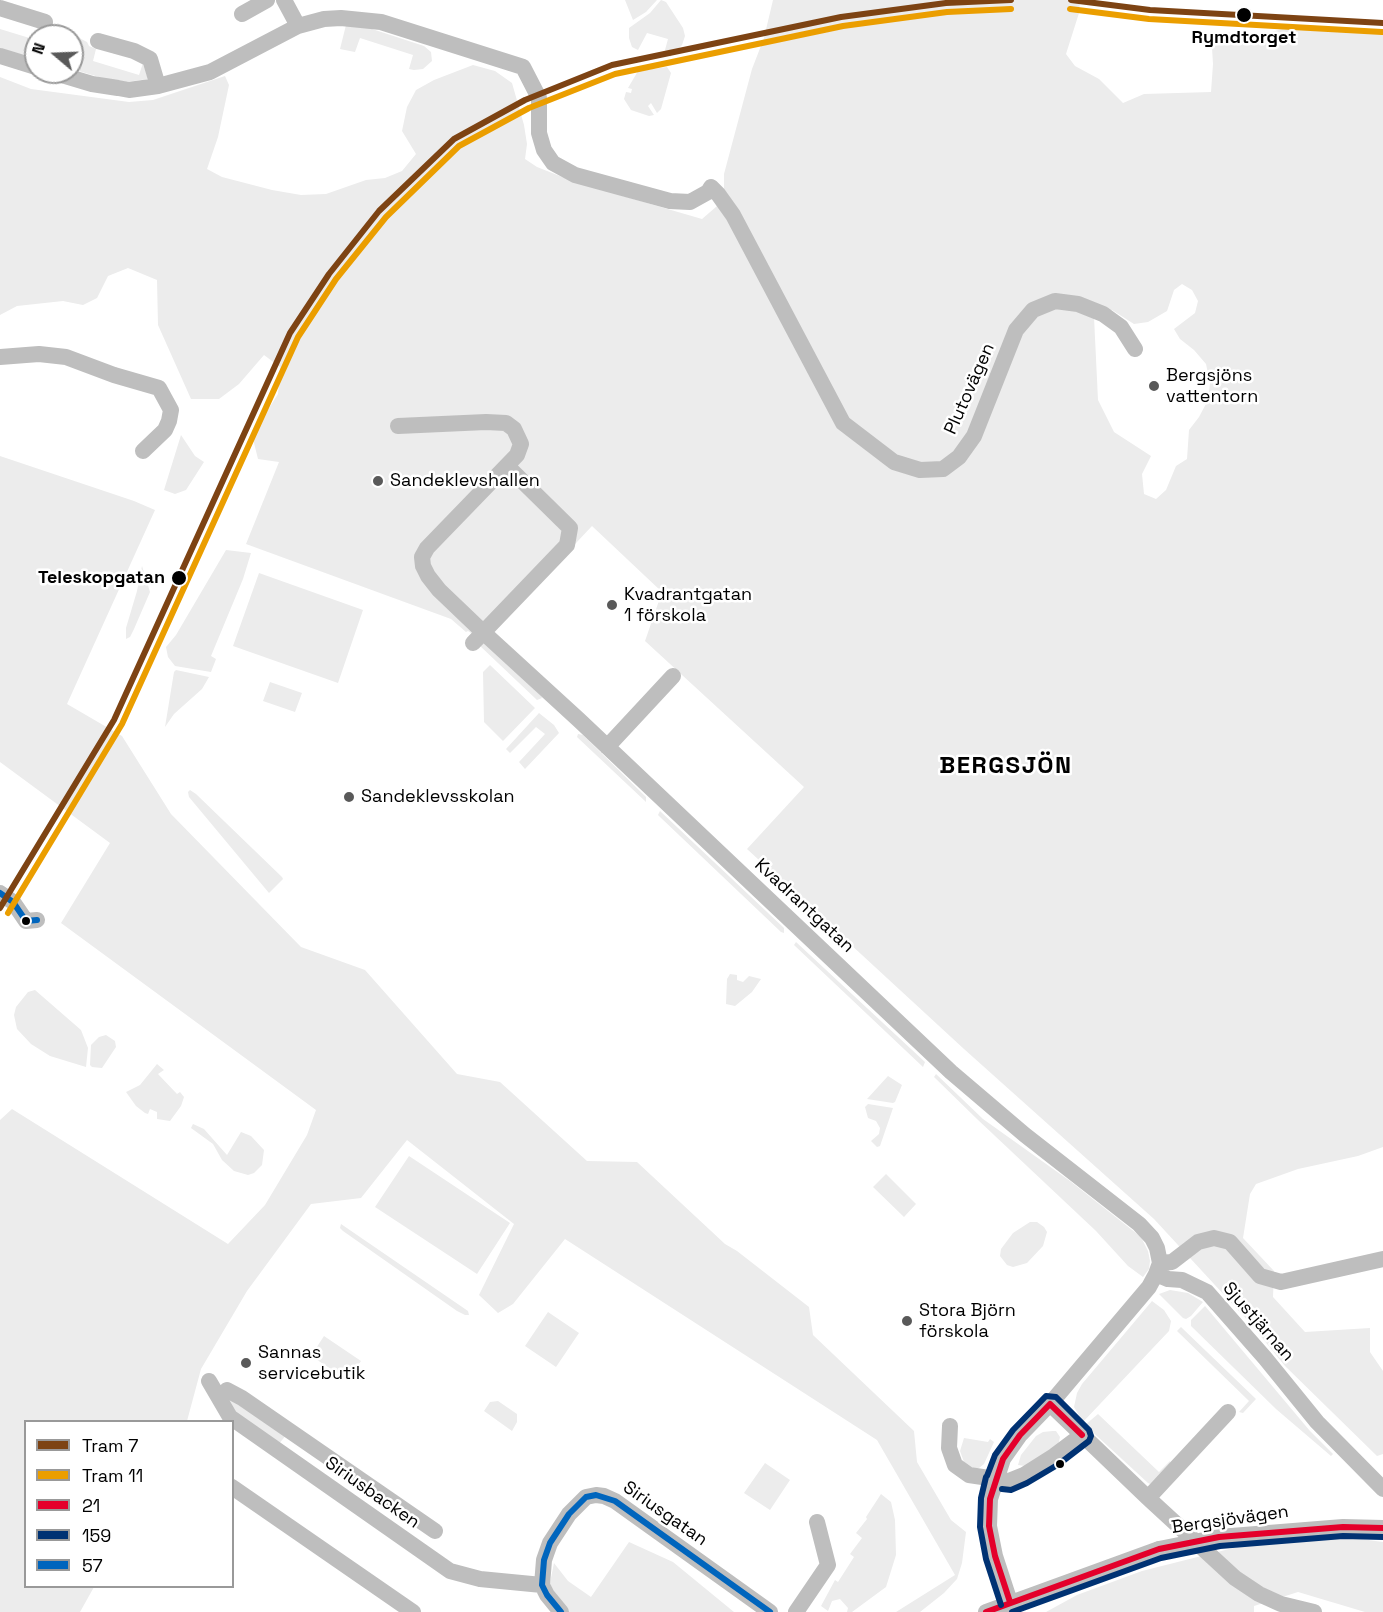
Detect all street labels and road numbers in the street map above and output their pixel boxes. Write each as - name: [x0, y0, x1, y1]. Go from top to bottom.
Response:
- street label: Plutovägen: [940, 340, 1000, 438]
- street label: Kvadrantgatan: [750, 854, 858, 958]
- street label: Sjustjärnan: [1218, 1278, 1298, 1366]
- street label: Siriusbacken: [321, 1452, 423, 1534]
- street label: Siriusgatan: [619, 1477, 711, 1551]
- street label: Bergsjövägen: [1170, 1501, 1290, 1539]

